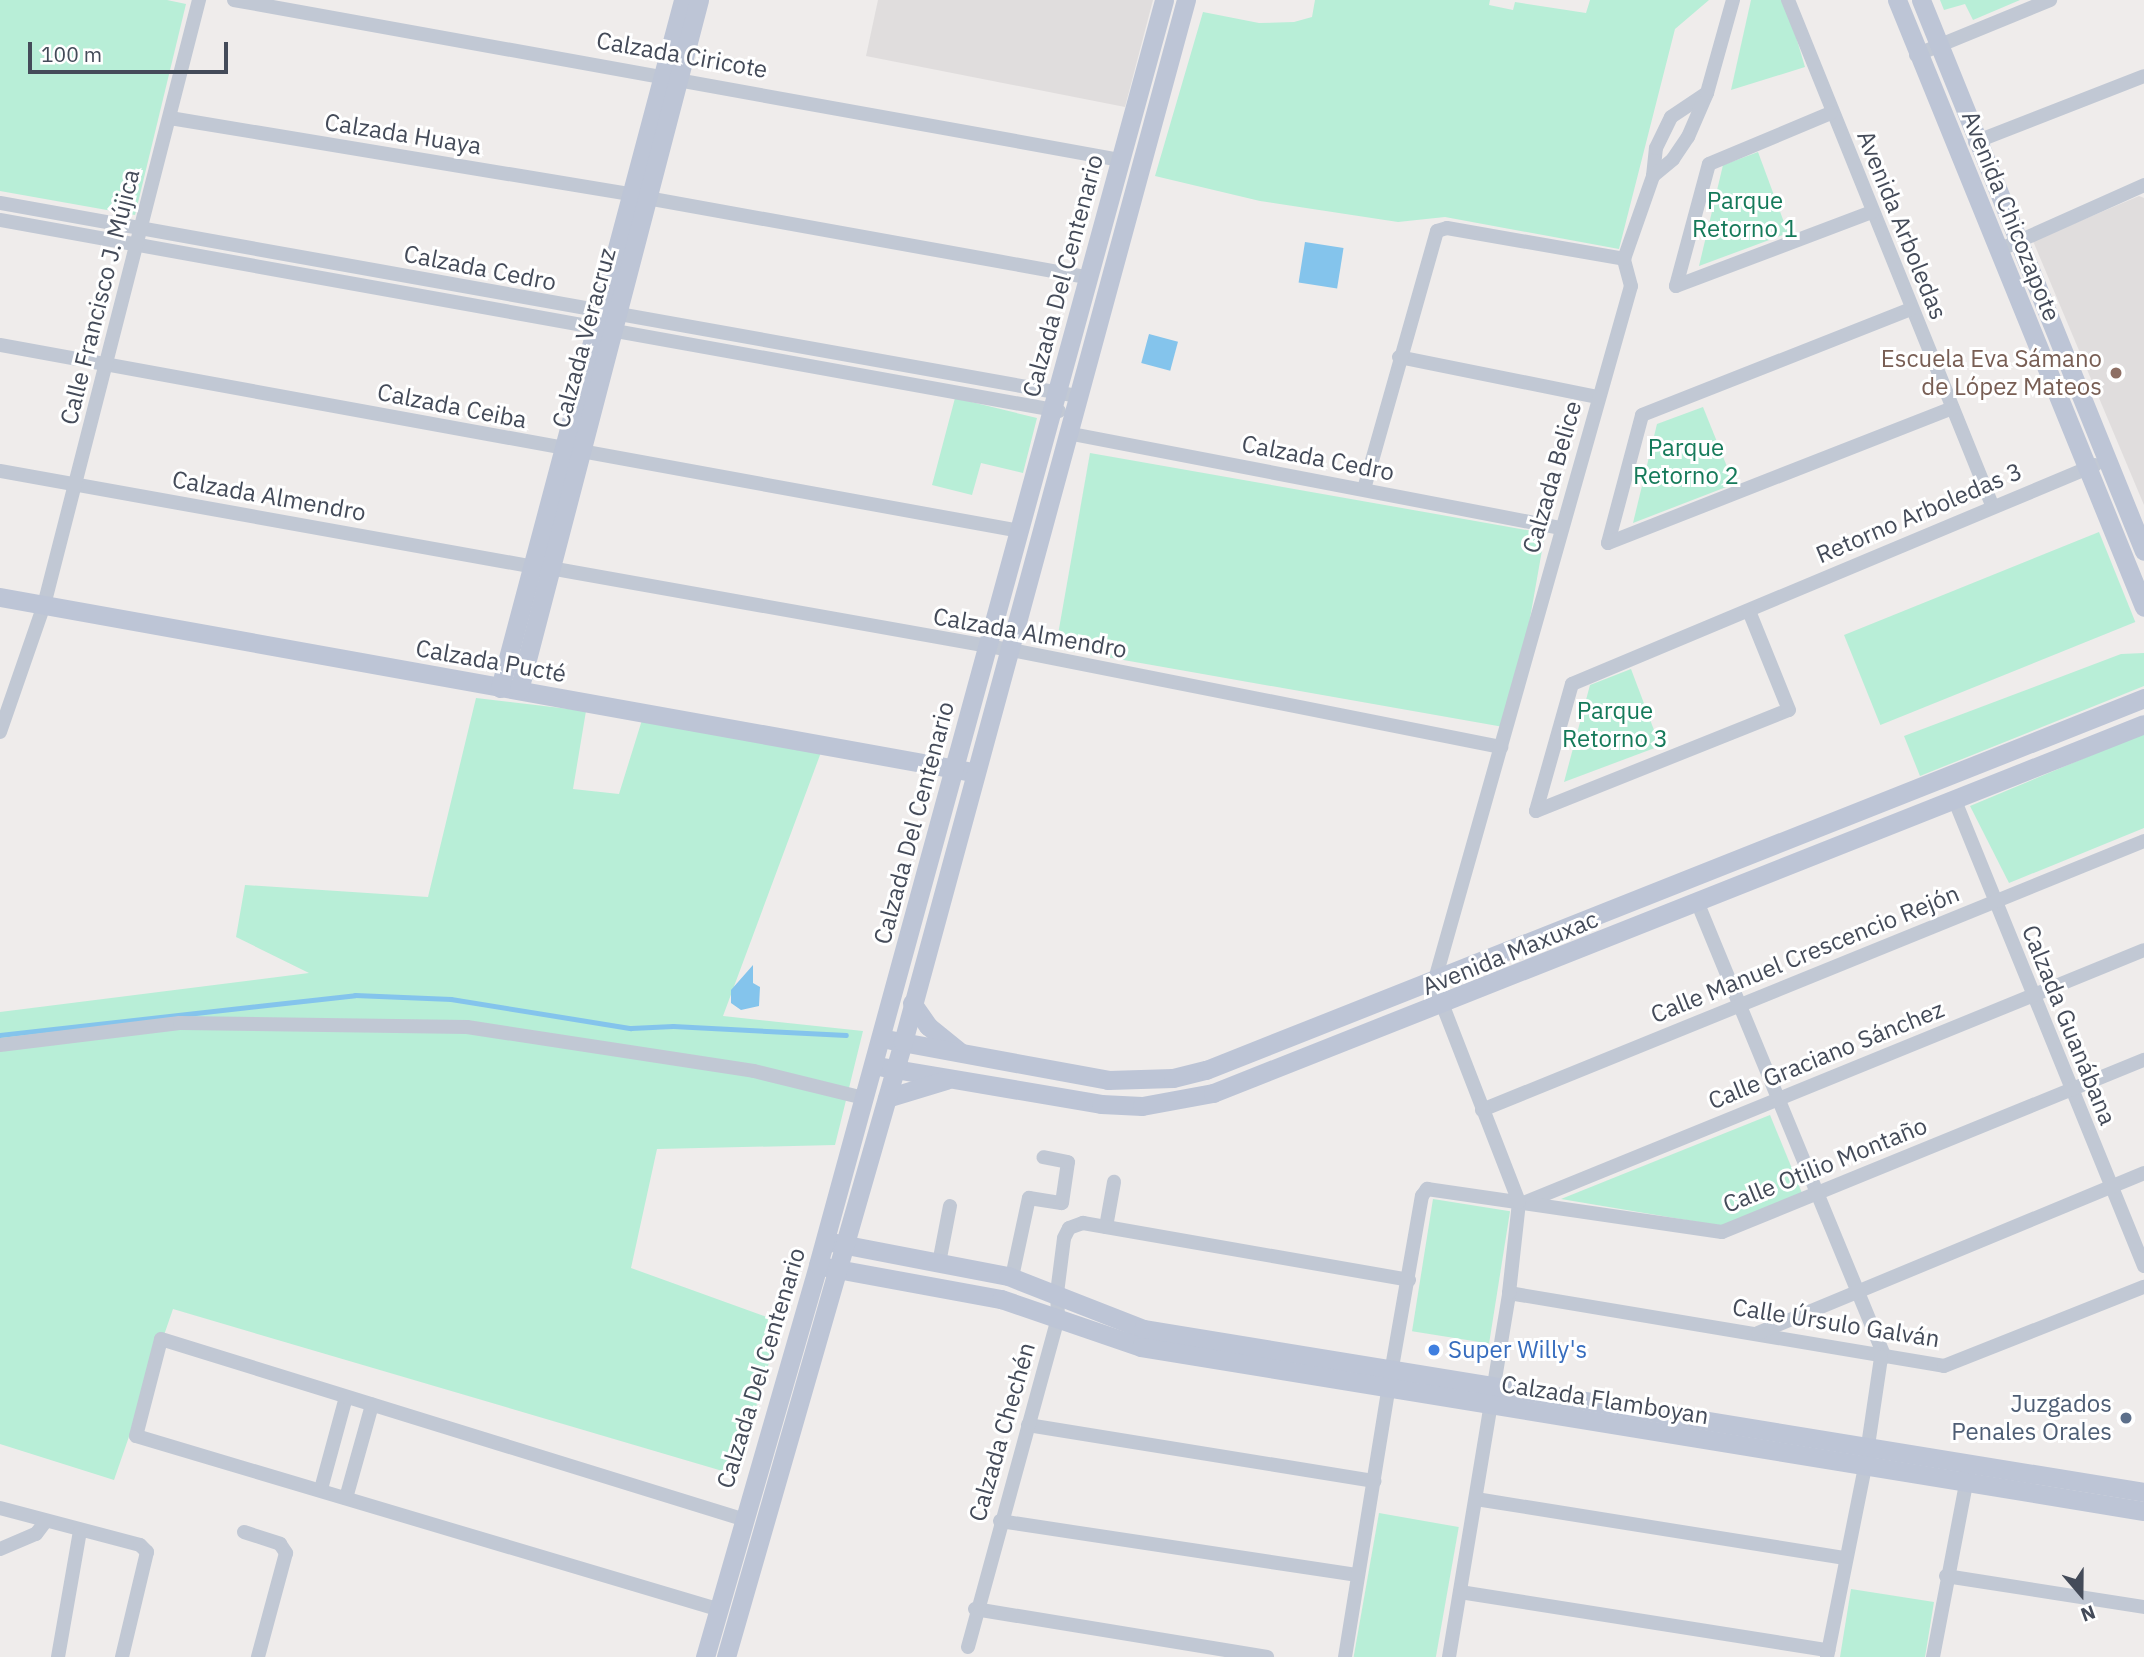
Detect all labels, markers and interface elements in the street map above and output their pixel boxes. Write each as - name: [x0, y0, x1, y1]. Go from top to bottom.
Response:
- street label: Calzada Ciricote: [594, 26, 770, 84]
- scale bar: [32, 28, 231, 72]
- text: 100 m: [41, 40, 102, 68]
- street label: Calzada Huaya: [323, 107, 483, 161]
- street label: Avenida Chicozapote: [1956, 107, 2066, 325]
- street label: Avenida Arboledas: [1851, 126, 1953, 324]
- street label: Calzada Del Centenario: [1017, 152, 1109, 400]
- street label: Calle Francisco J. Mújica: [54, 166, 146, 428]
- park label: Parque Retorno 1: [1692, 187, 1798, 243]
- street label: Calzada Cedro: [401, 239, 559, 297]
- street label: Calzada Veracruz: [546, 245, 622, 431]
- place label: Escuela Eva Sámano de López Mateos: [1881, 345, 2102, 401]
- marker: Escuela Eva Sámano de López Mateos: [2108, 365, 2124, 381]
- street label: Calzada Ceiba: [375, 377, 529, 435]
- street label: Calzada Belice: [1517, 398, 1587, 556]
- street label: Calzada Cedro: [1239, 429, 1397, 487]
- park label: Parque Retorno 2: [1633, 434, 1739, 490]
- street label: Retorno Arboledas 3: [1812, 457, 2026, 569]
- street label: Calzada Almendro: [170, 465, 368, 527]
- street label: Calzada Almendro: [931, 602, 1129, 664]
- street label: Calzada Pucté: [413, 634, 569, 688]
- park label: Parque Retorno 3: [1562, 697, 1668, 753]
- street label: Calzada Del Centenario: [868, 699, 960, 947]
- street label: Calle Manuel Crescencio Rejón: [1647, 879, 1963, 1029]
- street label: Avenida Maxuxac: [1418, 905, 1602, 1001]
- street label: Calzada Guanábana: [2016, 921, 2122, 1129]
- street label: Calle Graciano Sánchez: [1704, 995, 1948, 1115]
- street label: Calle Otilio Montaño: [1719, 1111, 1931, 1219]
- street label: Calzada Del Centenario: [711, 1244, 811, 1492]
- street label: Calle Úrsulo Galván: [1730, 1292, 1942, 1354]
- place label: Super Willy's: [1448, 1336, 1587, 1364]
- street label: Calzada Chechén: [963, 1339, 1041, 1525]
- marker: Super Willy's: [1426, 1342, 1442, 1358]
- street label: Calzada Flamboyan: [1499, 1369, 1711, 1431]
- place label: Juzgados Penales Orales: [1951, 1390, 2112, 1446]
- marker: Juzgados Penales Orales: [2118, 1410, 2134, 1426]
- north arrow: [2046, 1559, 2116, 1629]
- text: N: [2078, 1600, 2099, 1627]

